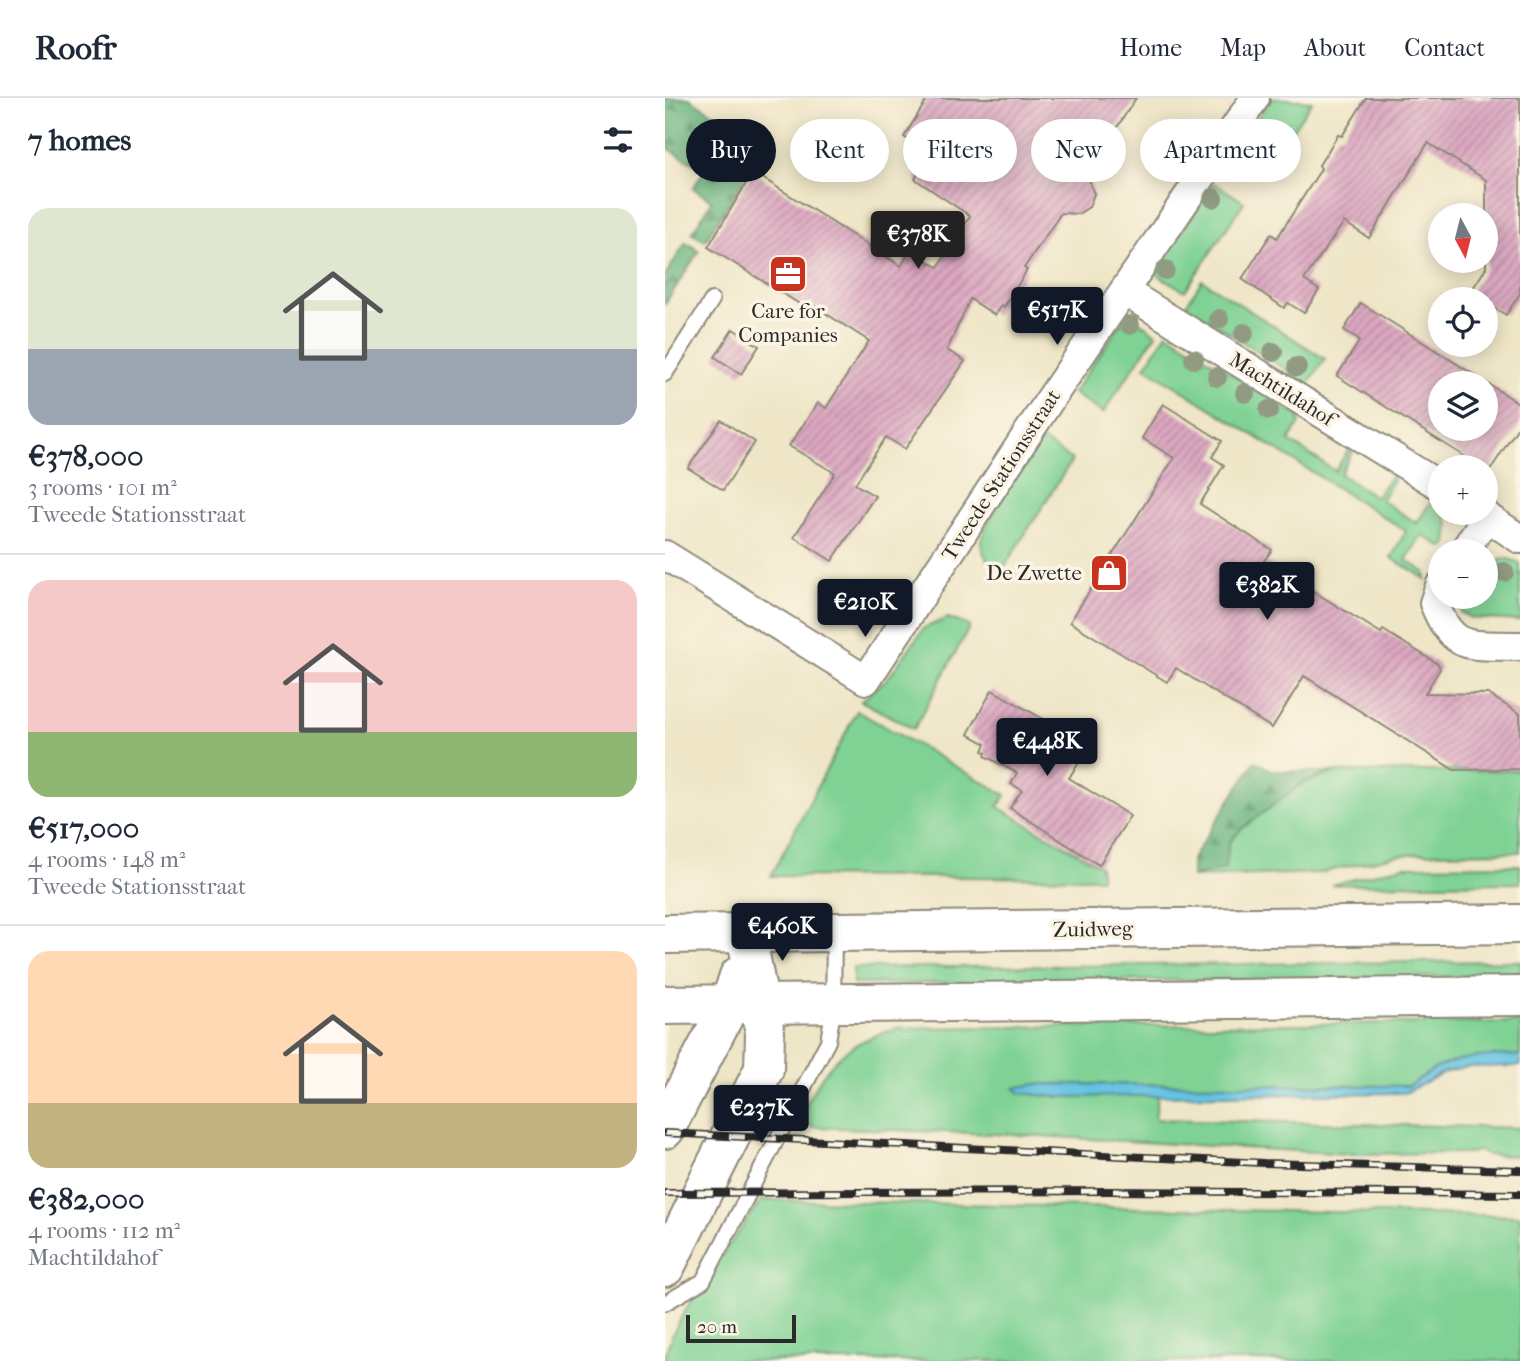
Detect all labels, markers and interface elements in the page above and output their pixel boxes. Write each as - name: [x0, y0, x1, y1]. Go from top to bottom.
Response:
- text: Roofr: [35, 29, 117, 68]
- text: Home: [1120, 34, 1182, 62]
- text: Map: [1220, 34, 1266, 62]
- text: About: [1304, 34, 1366, 62]
- text: Contact: [1404, 34, 1485, 62]
- chip: Buy: [686, 119, 776, 182]
- chip: Rent: [790, 119, 889, 182]
- chip: Filters: [903, 119, 1017, 182]
- chip: New: [1031, 119, 1126, 182]
- chip: Apartment: [1140, 119, 1301, 182]
- icon: filters: [599, 121, 637, 159]
- text: 7 homes: [28, 123, 131, 158]
- north arrow: [1428, 203, 1498, 273]
- map controls: [1428, 203, 1498, 609]
- pin: €378K: [869, 212, 967, 271]
- text: €378K: [887, 220, 949, 247]
- icon: home: [270, 253, 396, 379]
- office icon: Care for Companies: [767, 253, 809, 295]
- button: locate: [1428, 287, 1498, 357]
- pin: €517K: [1008, 288, 1106, 347]
- text: €517K: [1027, 296, 1087, 323]
- place label: Care for Companies: [738, 299, 838, 347]
- street label: Machtildahof: [1225, 347, 1342, 433]
- button: layers: [1428, 371, 1498, 441]
- street label: Tweede Stationsstraat: [937, 385, 1066, 565]
- text: €378,000: [28, 439, 144, 474]
- button: +: [1428, 455, 1498, 525]
- text: 3 rooms · 101 m²: [28, 474, 177, 501]
- text: Tweede Stationsstraat: [28, 501, 246, 528]
- button: −: [1428, 539, 1498, 609]
- shop icon: De Zwette: [1088, 552, 1130, 594]
- place label: De Zwette: [986, 561, 1082, 585]
- pin: €382K: [1218, 562, 1316, 622]
- text: €382K: [1235, 571, 1299, 598]
- pin: €210K: [816, 580, 914, 639]
- text: €210K: [834, 588, 896, 615]
- icon: home: [270, 625, 396, 751]
- pin: €448K: [998, 718, 1096, 778]
- text: €448K: [1012, 727, 1082, 754]
- text: €517,000: [28, 811, 139, 846]
- text: 4 rooms · 148 m²: [28, 846, 185, 873]
- text: Tweede Stationsstraat: [28, 873, 246, 900]
- pin: €460K: [733, 904, 831, 963]
- text: €460K: [747, 912, 817, 939]
- street label: Zuidweg: [1053, 916, 1134, 942]
- icon: home: [270, 996, 396, 1122]
- pin: €237K: [712, 1086, 810, 1145]
- text: €237K: [730, 1094, 792, 1121]
- text: €382,000: [28, 1182, 145, 1217]
- text: 4 rooms · 112 m²: [28, 1217, 180, 1244]
- text: Machtildahof: [28, 1244, 159, 1271]
- scale bar: [686, 1312, 796, 1344]
- text: 20 m: [697, 1316, 737, 1338]

